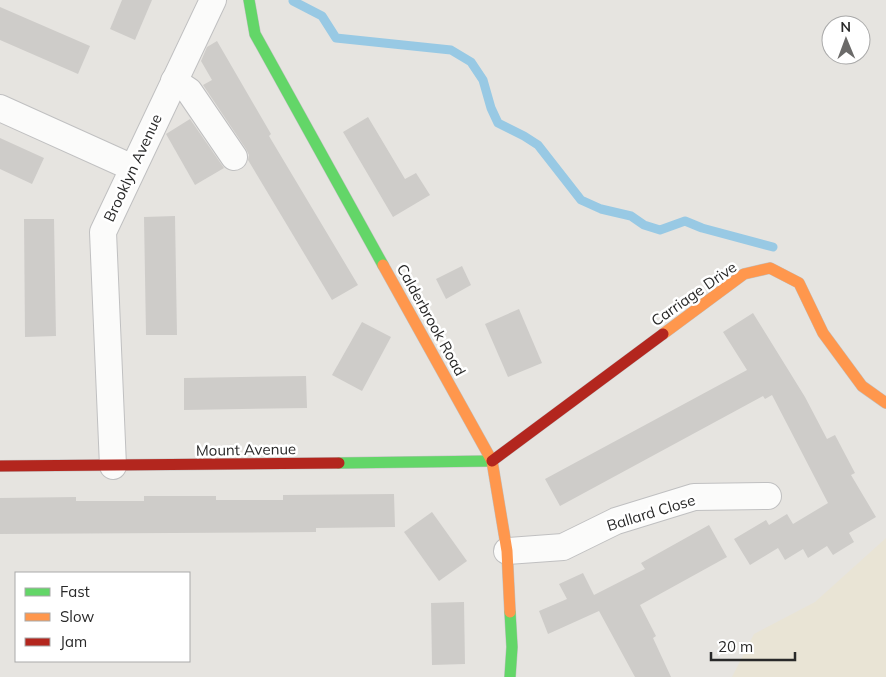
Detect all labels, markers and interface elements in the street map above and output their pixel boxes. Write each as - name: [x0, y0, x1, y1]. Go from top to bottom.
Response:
- north arrow: [821, 15, 871, 65]
- text: N: [840, 18, 851, 36]
- street label: Brooklyn Avenue: [99, 111, 166, 225]
- street label: Carriage Drive: [647, 257, 740, 330]
- street label: Calderbrook Road: [393, 260, 470, 379]
- street label: Mount Avenue: [196, 439, 296, 460]
- street label: Ballard Close: [604, 490, 697, 535]
- legend: [15, 572, 190, 662]
- text: Fast: [60, 582, 90, 601]
- text: Slow: [60, 607, 94, 626]
- scale bar: [711, 630, 795, 662]
- text: Jam: [60, 632, 87, 651]
- text: 20 m: [718, 637, 753, 656]

